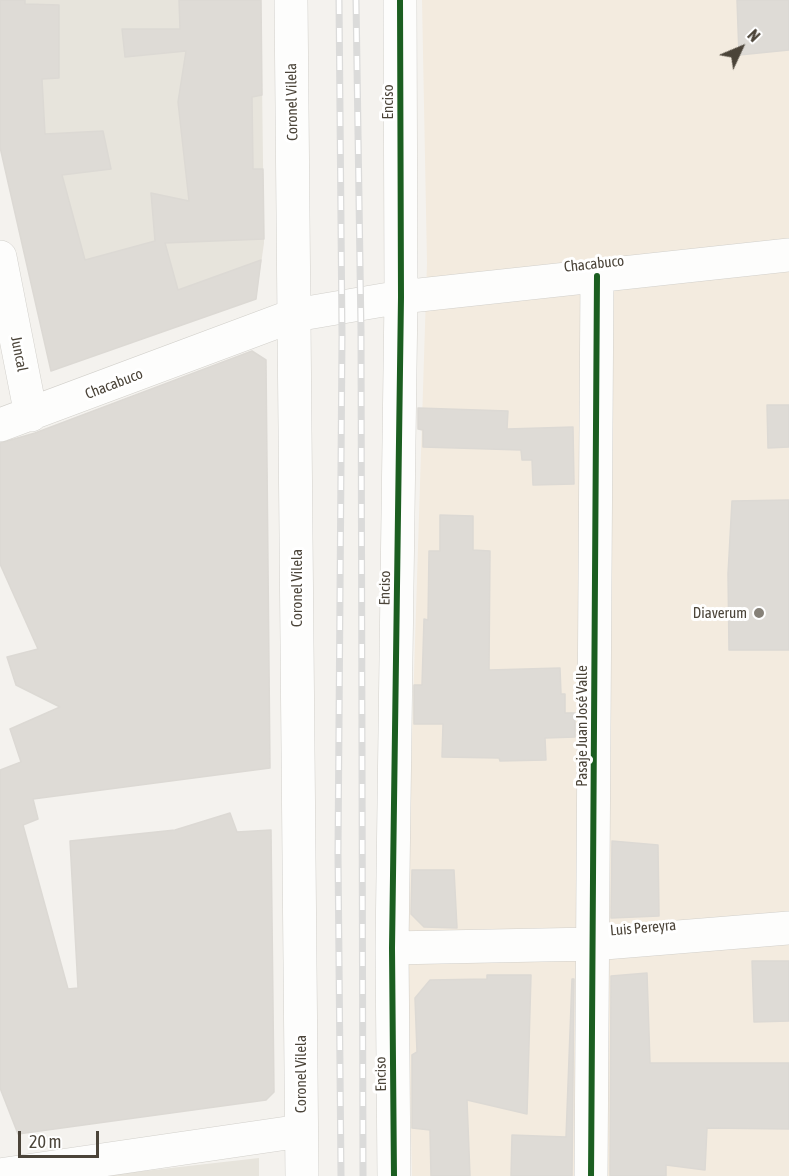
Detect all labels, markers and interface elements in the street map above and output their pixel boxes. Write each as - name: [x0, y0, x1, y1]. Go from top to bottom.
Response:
- north arrow: [711, 18, 771, 78]
- text: N: [744, 26, 764, 45]
- street label: Coronel Vilela: [282, 63, 302, 141]
- street label: Enciso: [379, 84, 397, 120]
- street label: Chacabuco: [563, 252, 625, 276]
- street label: Juncal: [7, 335, 31, 373]
- street label: Chacabuco: [83, 365, 145, 403]
- street label: Coronel Vilela: [288, 549, 306, 627]
- street label: Enciso: [376, 570, 394, 606]
- place label: Diaverum: [693, 604, 747, 622]
- marker: Diaverum: [752, 606, 766, 620]
- street label: Pasaje Juan José Valle: [573, 665, 591, 787]
- street label: Luis Pereyra: [609, 916, 677, 940]
- street label: Coronel Vilela: [292, 1035, 310, 1113]
- street label: Enciso: [372, 1056, 390, 1092]
- scale bar: [21, 1119, 102, 1157]
- text: 20 m: [29, 1131, 61, 1152]

